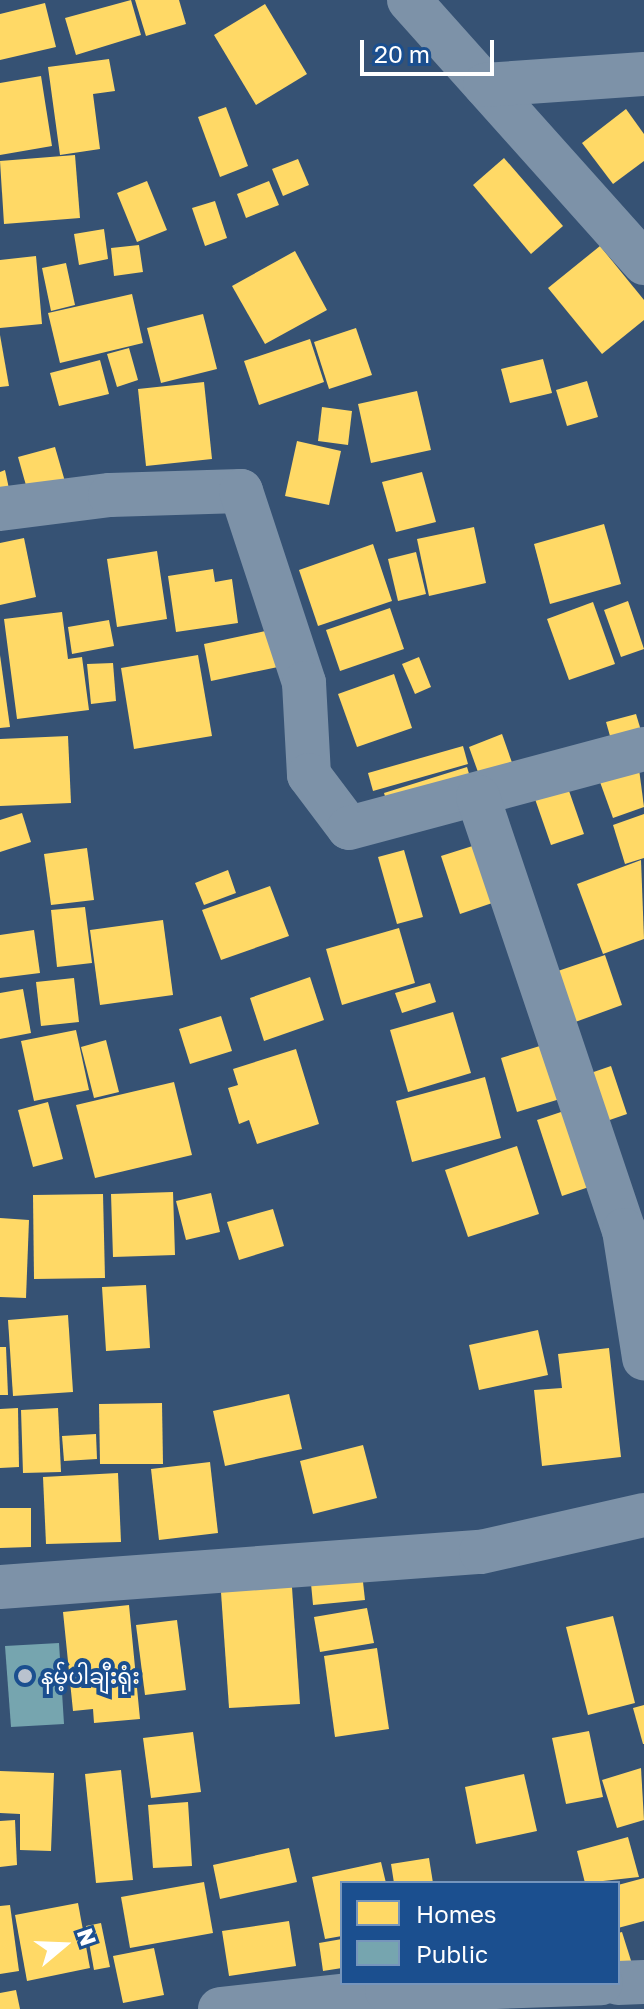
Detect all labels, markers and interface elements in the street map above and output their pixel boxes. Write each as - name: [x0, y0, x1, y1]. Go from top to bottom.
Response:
- scale bar: [364, 24, 498, 74]
- text: 20 m: [374, 39, 430, 68]
- place label: နမ့်ပါချီးရုံး: [41, 1663, 140, 1689]
- marker: နမ့်ပါချီးရုံး: [16, 1667, 34, 1685]
- legend: [340, 1881, 620, 1985]
- text: Homes: [416, 1899, 497, 1928]
- north arrow: [24, 1905, 104, 1985]
- text: N: [72, 1925, 103, 1949]
- text: Public: [416, 1939, 488, 1968]

